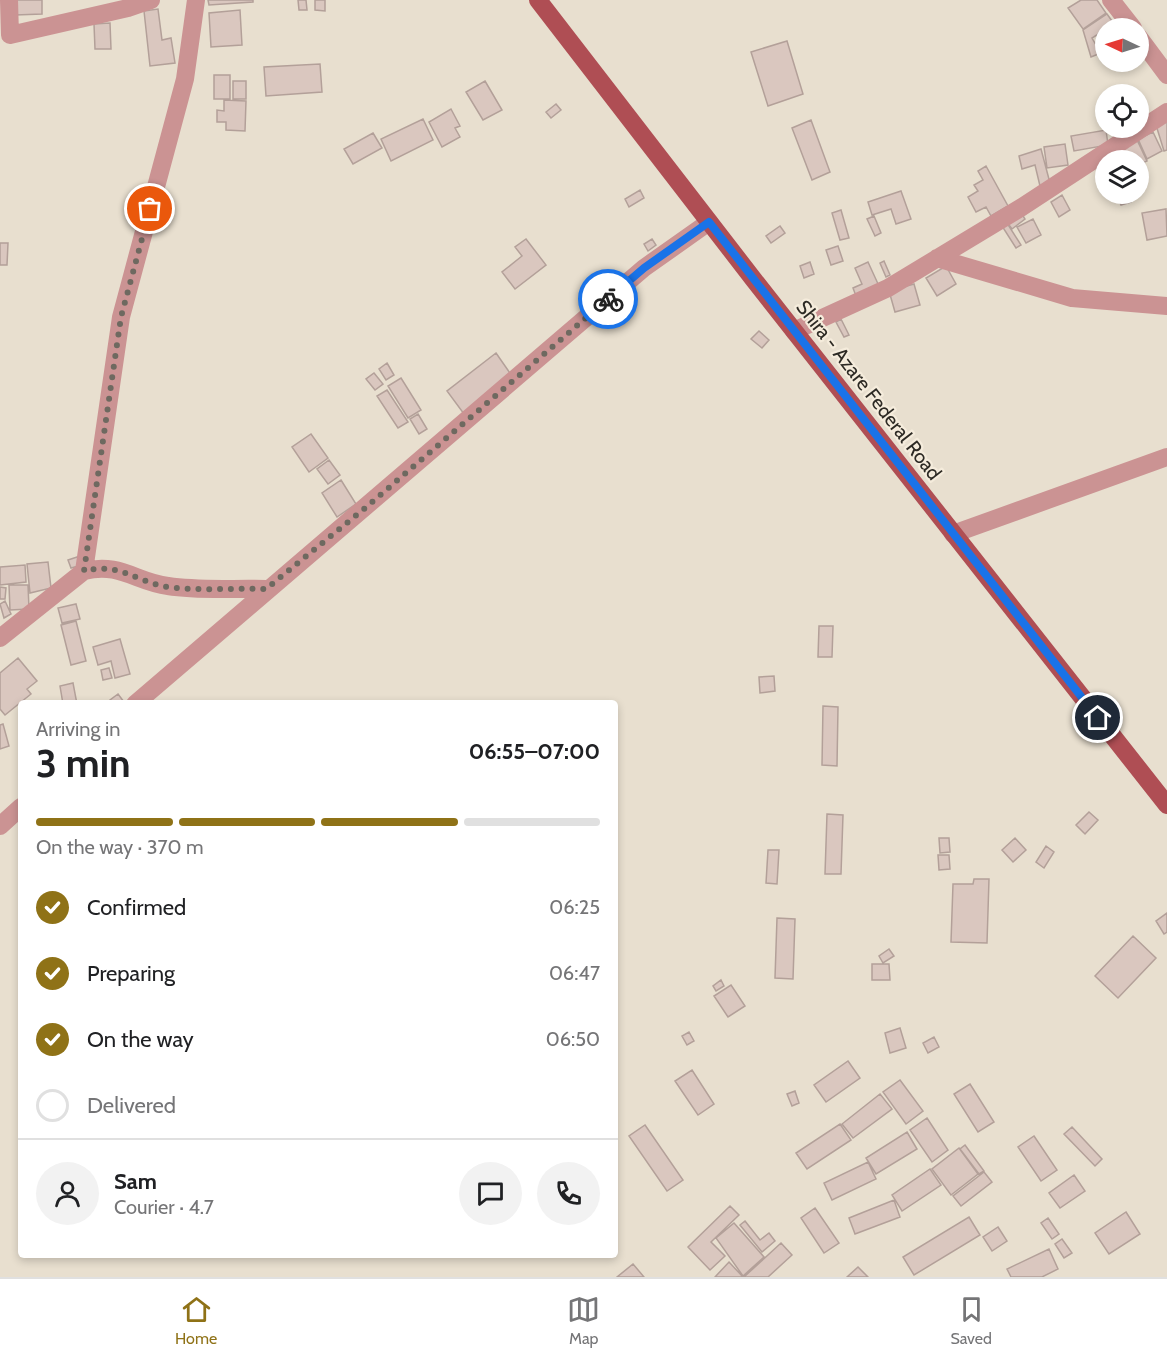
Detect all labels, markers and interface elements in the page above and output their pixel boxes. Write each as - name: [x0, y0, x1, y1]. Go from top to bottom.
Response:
- north arrow: [1095, 18, 1149, 72]
- map controls: [1095, 18, 1149, 204]
- button: locate: [1095, 84, 1149, 138]
- button: layers: [1095, 150, 1149, 204]
- pin: [124, 183, 175, 234]
- icon: bag: [133, 192, 166, 225]
- courier: [578, 269, 638, 329]
- icon: bike: [592, 283, 625, 316]
- street label: Shira - Azare Federal Road: [791, 295, 947, 485]
- pin: [1072, 692, 1123, 743]
- icon: home: [1081, 701, 1114, 734]
- text: Arriving in: [36, 717, 120, 741]
- text: 06:55–07:00: [469, 738, 600, 765]
- text: 3 min: [36, 739, 131, 787]
- text: On the way · 370 m: [36, 835, 203, 859]
- icon: check: [36, 891, 69, 924]
- text: Confirmed: [87, 894, 186, 921]
- text: 06:25: [549, 895, 600, 919]
- icon: check: [36, 957, 69, 990]
- text: Preparing: [87, 960, 175, 987]
- text: 06:47: [549, 961, 600, 985]
- icon: check: [36, 1023, 69, 1056]
- text: On the way: [87, 1026, 194, 1053]
- text: 06:50: [546, 1027, 600, 1051]
- text: Delivered: [87, 1092, 176, 1119]
- button: person: [36, 1162, 99, 1225]
- button: chat: [459, 1162, 522, 1225]
- button: phone: [537, 1162, 600, 1225]
- text: Sam: [114, 1168, 157, 1195]
- text: Courier · 4.7: [114, 1195, 214, 1219]
- tab: Home: [175, 1293, 217, 1348]
- tab: Map: [567, 1293, 600, 1348]
- tab: Saved: [950, 1293, 992, 1348]

